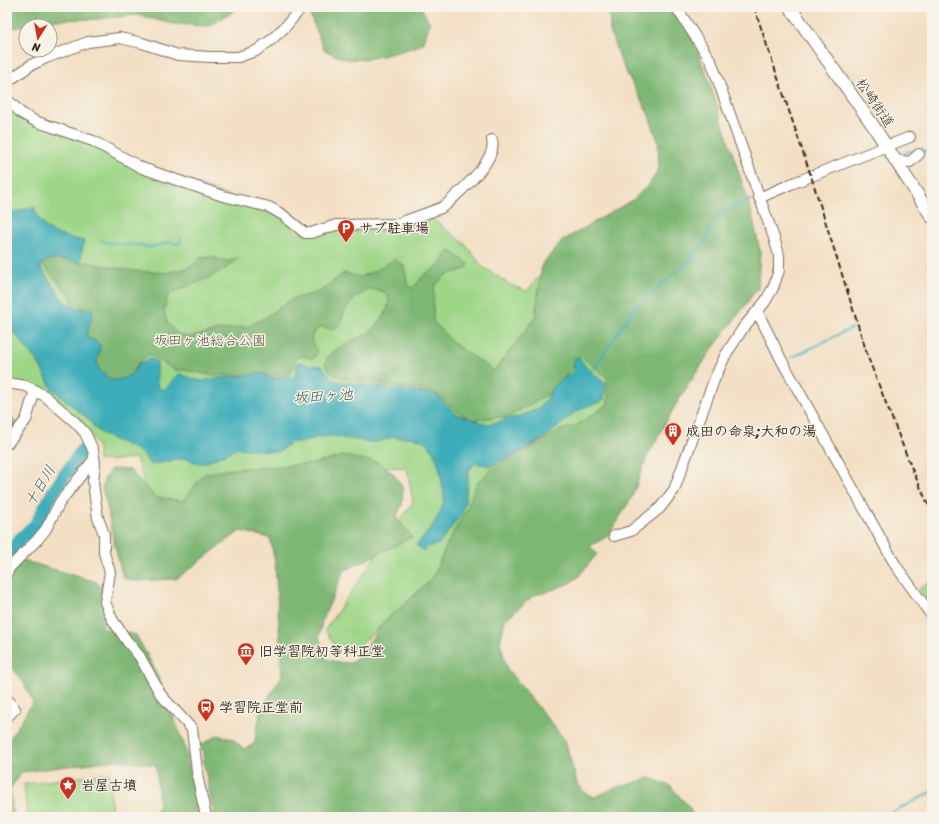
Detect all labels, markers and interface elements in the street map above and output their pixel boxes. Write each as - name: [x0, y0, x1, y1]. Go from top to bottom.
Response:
- north arrow: [18, 18, 58, 58]
- text: N: [30, 37, 43, 58]
- street label: 松崎街道: [849, 73, 901, 133]
- place label: サブ駐車場: [359, 216, 429, 241]
- parking icon: サブ駐車場: [336, 218, 356, 243]
- park label: 坂田ヶ池総合公園: [154, 328, 266, 353]
- water label: 坂田ヶ池: [292, 381, 355, 411]
- place label: 成田の命泉;大和の湯: [686, 419, 816, 444]
- building icon: 成田の命泉;大和の湯: [663, 421, 683, 446]
- water label: 十日川: [17, 460, 63, 512]
- place label: 旧学習院初等科正堂: [259, 639, 385, 664]
- museum icon: 旧学習院初等科正堂: [236, 641, 256, 666]
- place label: 学習院正堂前: [219, 695, 303, 720]
- bus stop icon: 学習院正堂前: [196, 697, 216, 722]
- place label: 岩屋古墳: [81, 773, 137, 798]
- place icon: 岩屋古墳: [58, 775, 78, 800]

